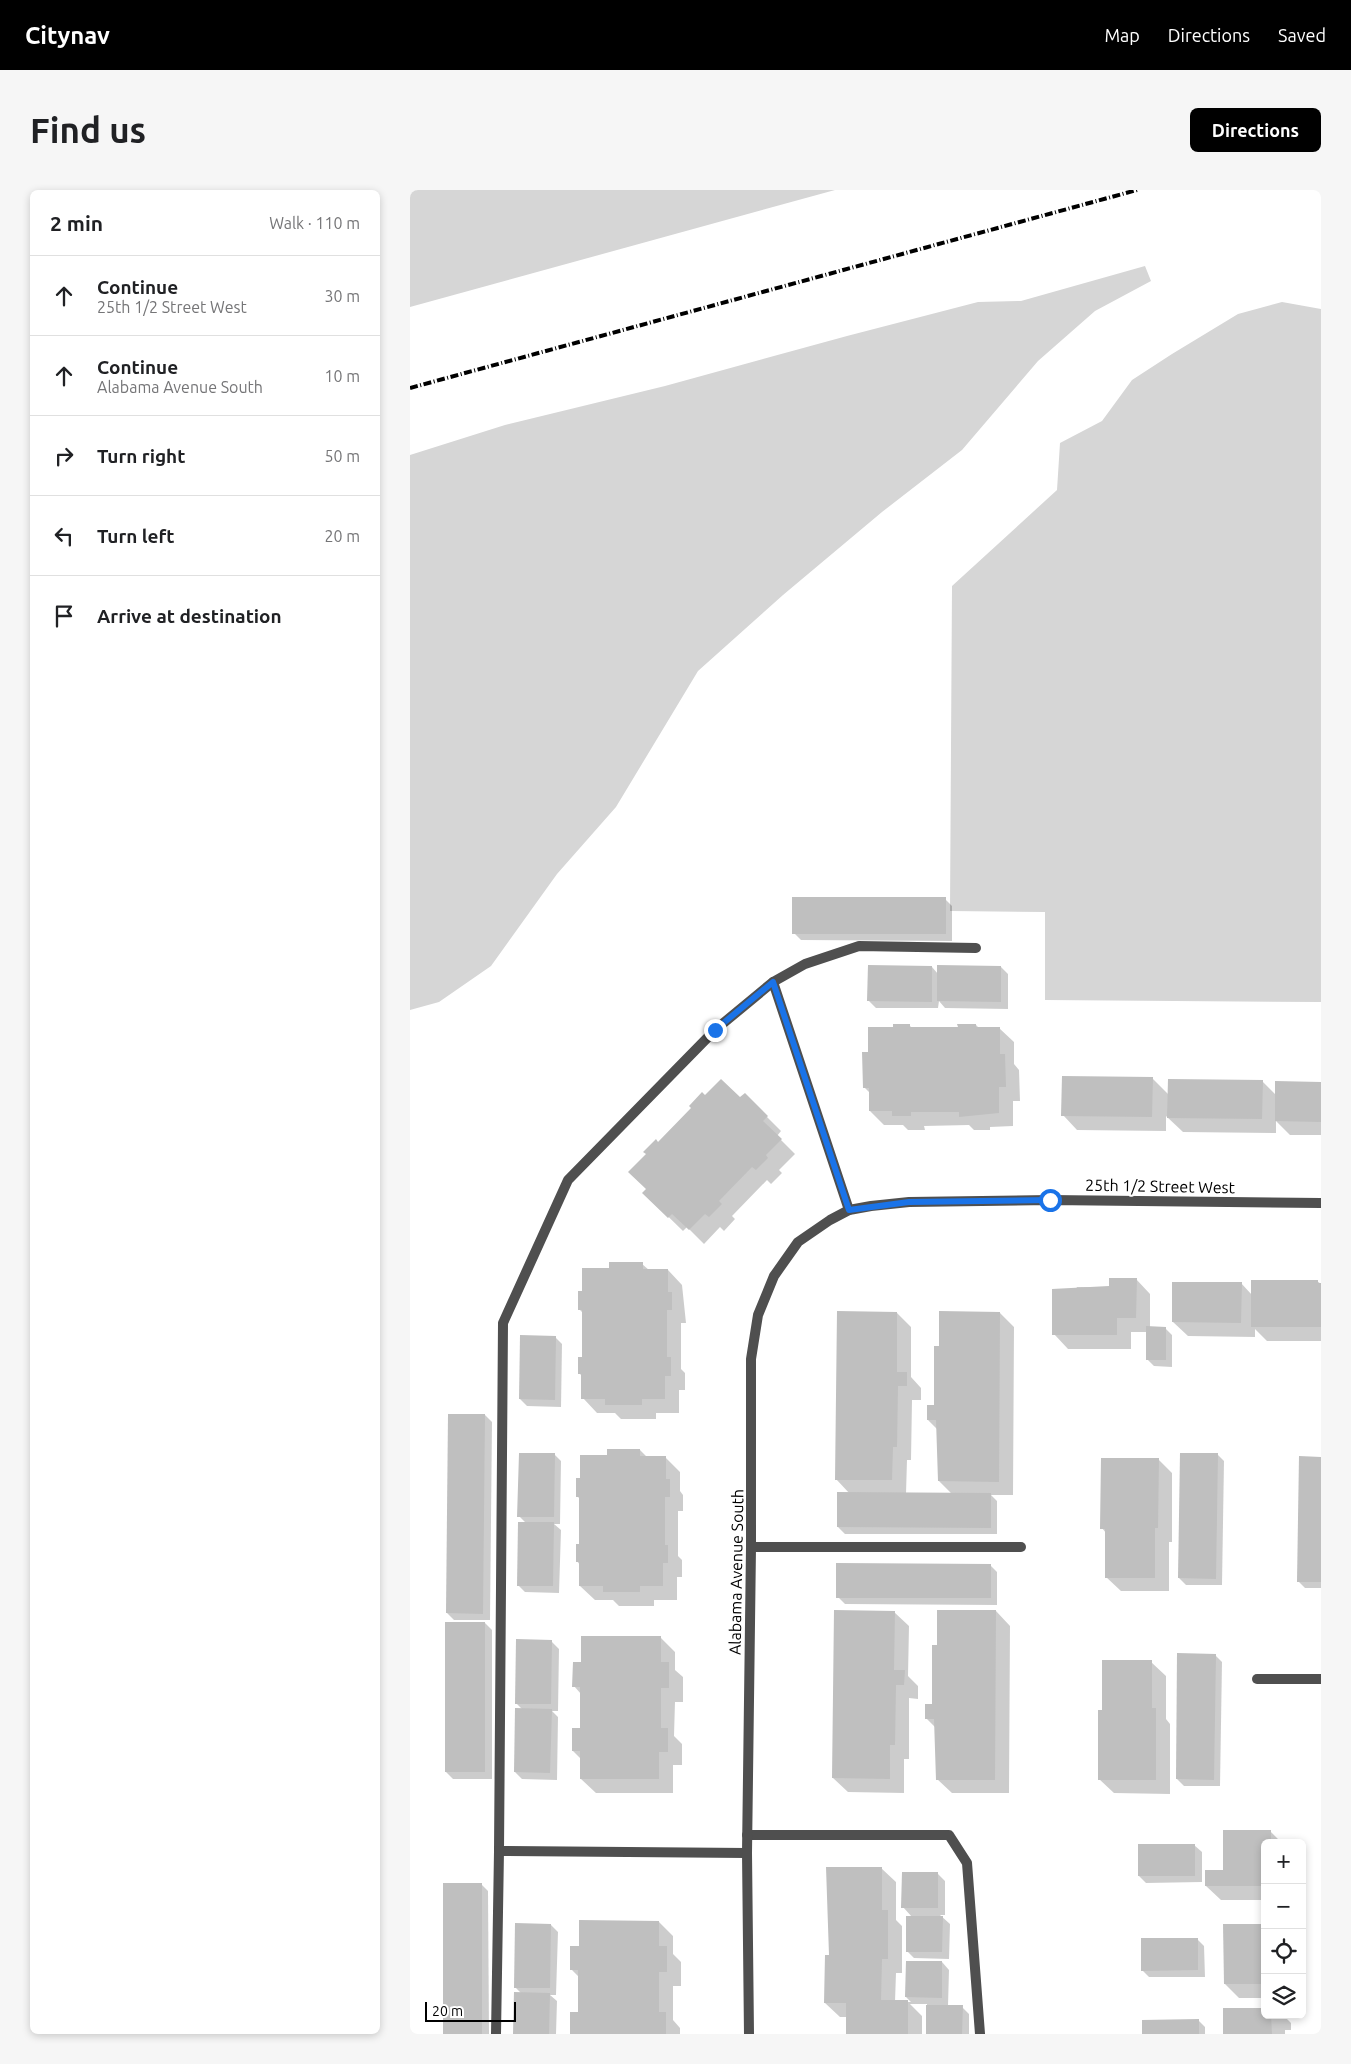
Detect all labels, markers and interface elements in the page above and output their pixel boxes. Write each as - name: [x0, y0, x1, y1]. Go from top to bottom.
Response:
- text: Citynav: [25, 22, 110, 49]
- text: Map: [1104, 25, 1140, 45]
- text: Directions: [1168, 25, 1250, 45]
- text: Saved: [1278, 25, 1326, 45]
- button: Directions: [1190, 108, 1321, 152]
- text: Find us: [30, 110, 146, 150]
- text: 2 min: [50, 211, 103, 235]
- text: Walk · 110 m: [269, 214, 360, 232]
- text: Continue: [97, 276, 178, 298]
- icon: ahead: [50, 282, 78, 310]
- text: 30 m: [324, 287, 360, 305]
- text: 25th 1/2 Street West: [97, 298, 247, 316]
- text: Continue: [97, 356, 178, 378]
- icon: ahead: [50, 362, 78, 390]
- text: 10 m: [324, 367, 360, 385]
- text: Alabama Avenue South: [97, 378, 263, 396]
- icon: right: [50, 442, 78, 470]
- text: Turn right: [97, 445, 185, 467]
- text: 50 m: [324, 447, 360, 465]
- icon: left: [50, 522, 78, 550]
- text: Turn left: [97, 525, 175, 547]
- text: 20 m: [324, 527, 360, 545]
- icon: arrive: [50, 602, 78, 630]
- text: Arrive at destination: [97, 605, 282, 627]
- route end: [704, 1019, 727, 1042]
- street label: 25th 1/2 Street West: [1085, 1176, 1236, 1196]
- route start: [1039, 1189, 1062, 1212]
- street label: Alabama Avenue South: [726, 1489, 746, 1655]
- map controls: [1261, 1839, 1306, 2019]
- button: +: [1261, 1839, 1306, 1884]
- button: −: [1261, 1884, 1306, 1929]
- button: locate: [1261, 1929, 1306, 1974]
- button: layers: [1261, 1974, 1306, 2019]
- scale bar: [425, 1999, 516, 2022]
- text: 20 m: [432, 2003, 463, 2019]

